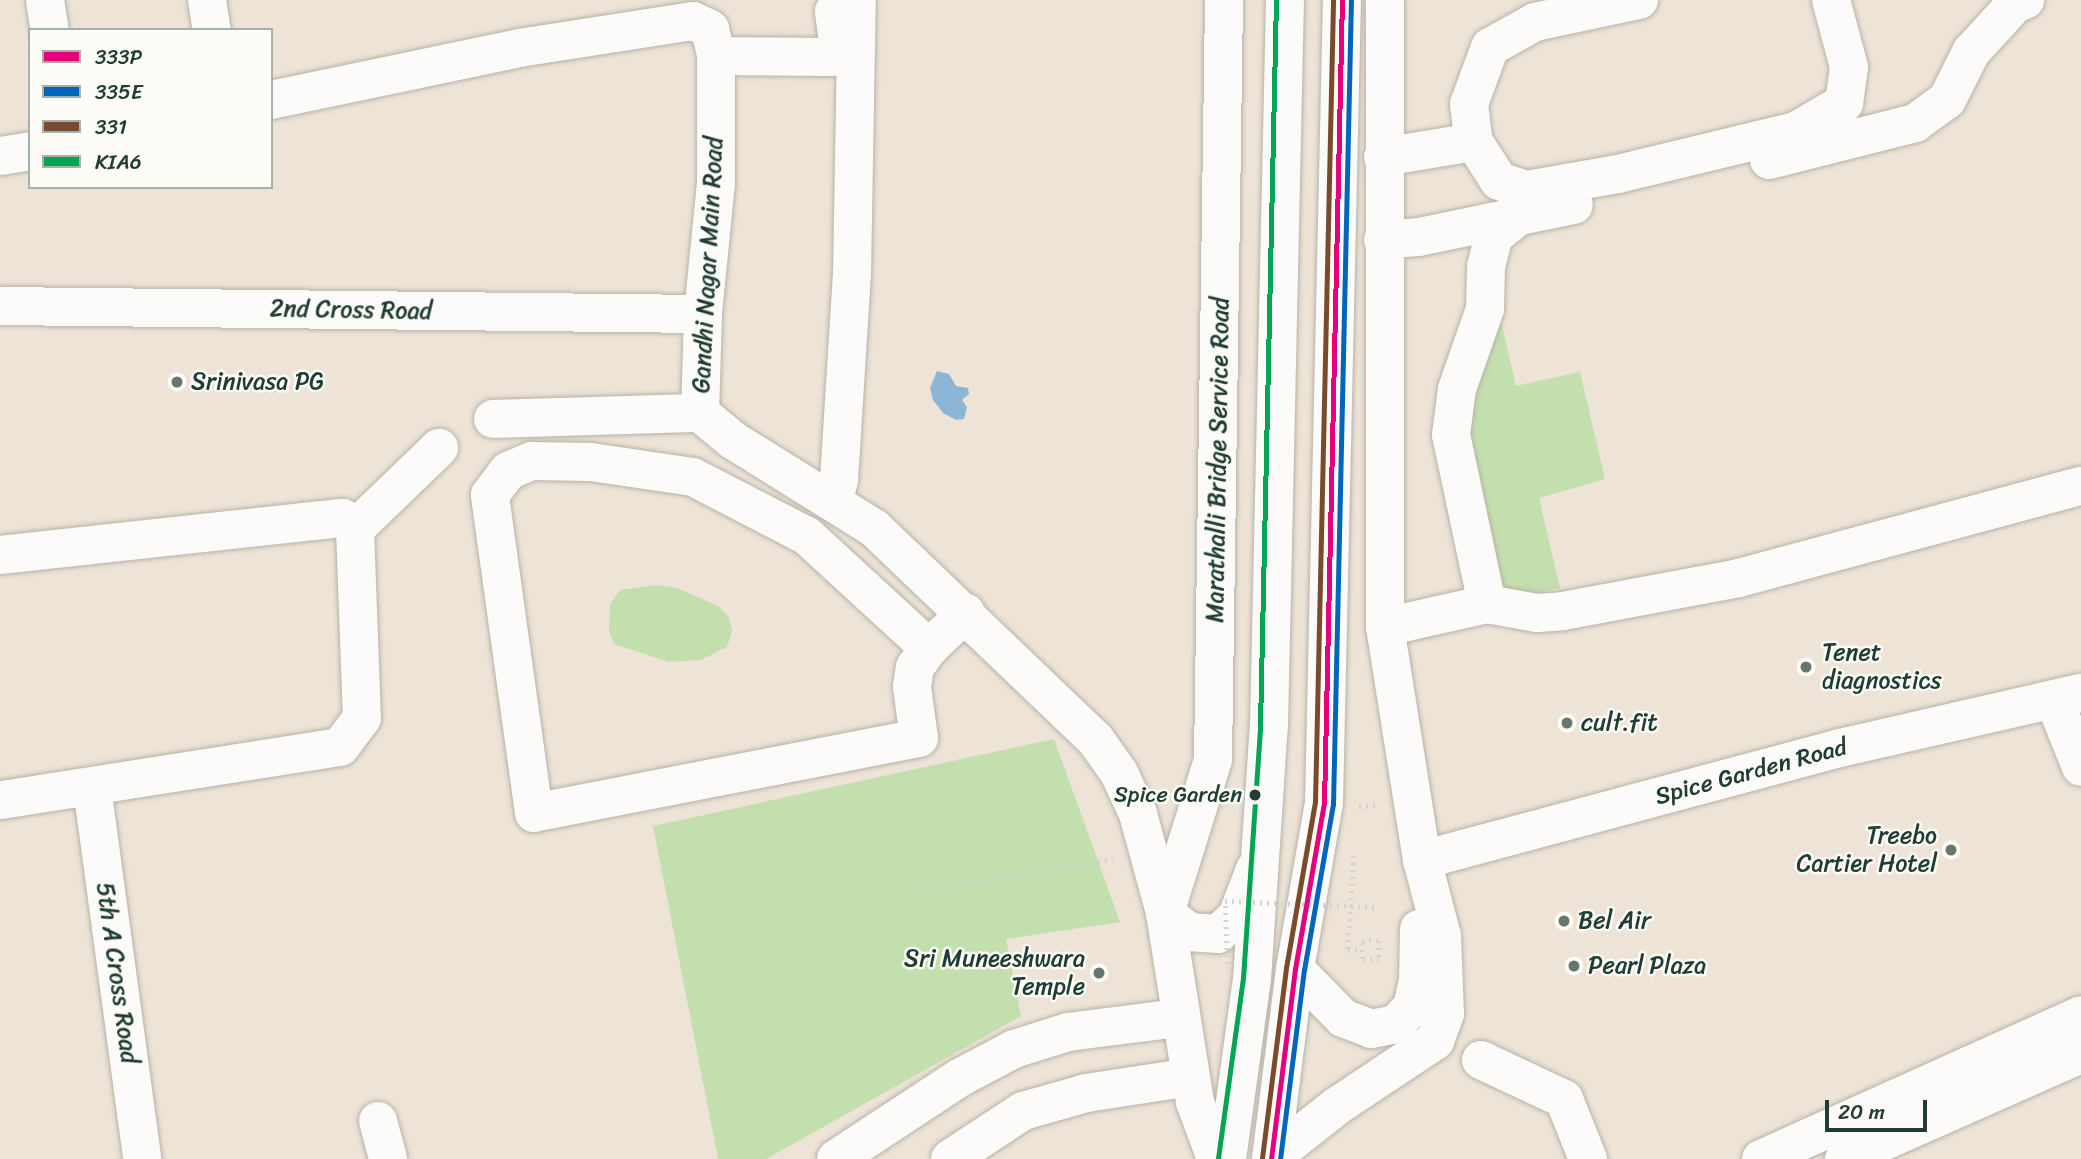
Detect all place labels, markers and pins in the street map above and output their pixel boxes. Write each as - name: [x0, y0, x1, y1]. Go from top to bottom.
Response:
- place label: Srinivasa PG: [191, 368, 324, 396]
- marker: Srinivasa PG: [169, 374, 185, 390]
- place label: Tenet diagnostics: [1822, 639, 1942, 695]
- marker: Tenet diagnostics: [1796, 657, 1816, 677]
- place label: cult.fit: [1581, 709, 1658, 737]
- marker: cult.fit: [1559, 715, 1575, 731]
- place label: Spice Garden: [1114, 782, 1242, 808]
- marker: Spice Garden: [1248, 788, 1262, 802]
- place label: Treebo Cartier Hotel: [1797, 822, 1937, 878]
- marker: Treebo Cartier Hotel: [1943, 842, 1959, 858]
- place label: Bel Air: [1578, 907, 1651, 935]
- marker: Bel Air: [1556, 913, 1572, 929]
- place label: Sri Muneeshwara Temple: [904, 945, 1085, 1001]
- place label: Pearl Plaza: [1588, 952, 1707, 980]
- marker: Pearl Plaza: [1566, 958, 1582, 974]
- marker: Sri Muneeshwara Temple: [1091, 965, 1107, 981]

